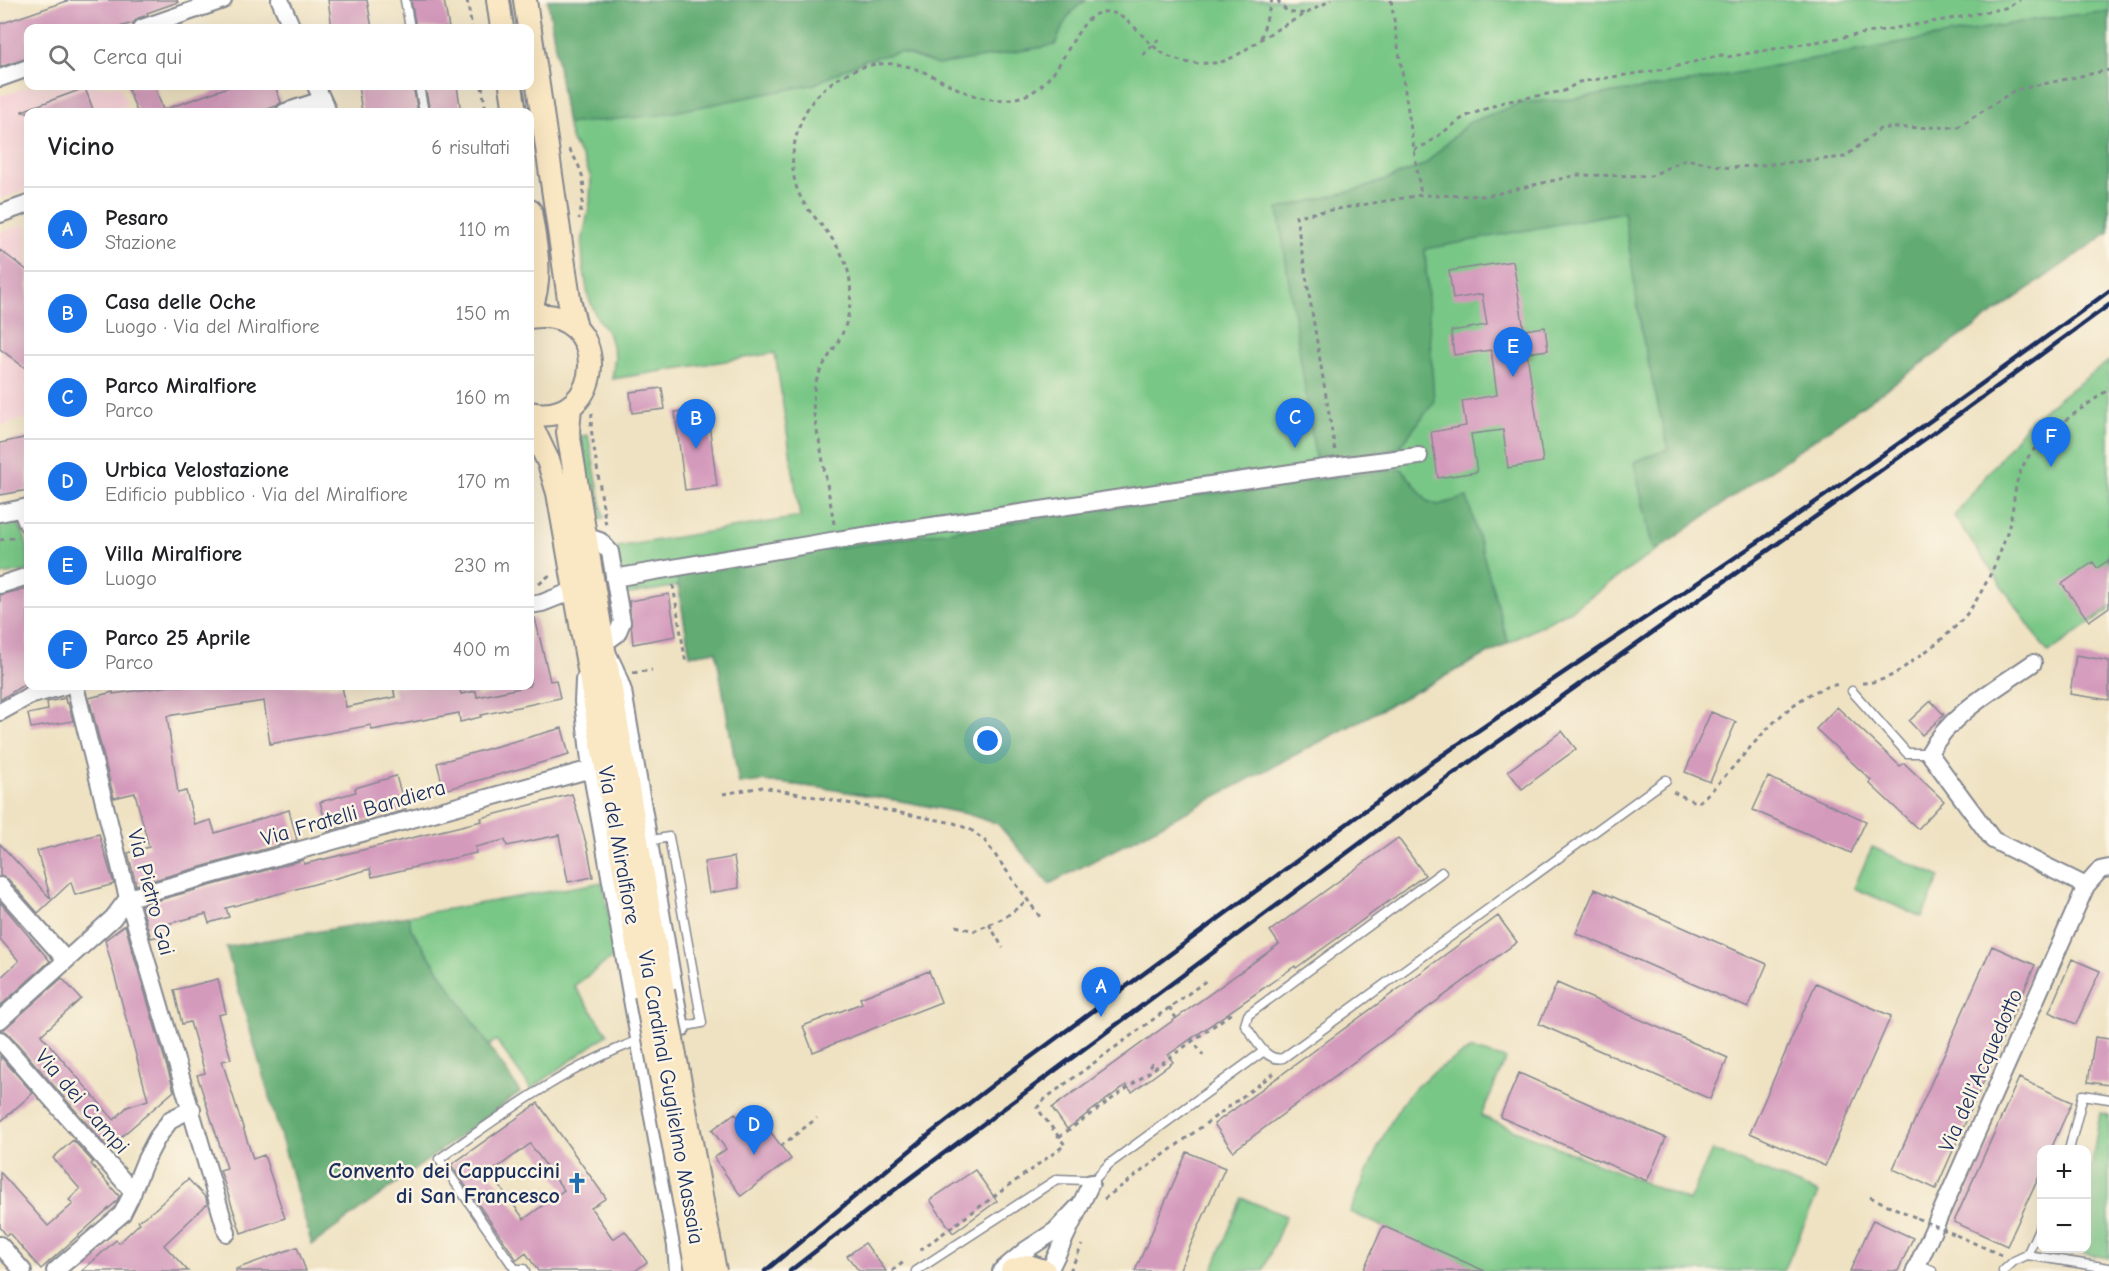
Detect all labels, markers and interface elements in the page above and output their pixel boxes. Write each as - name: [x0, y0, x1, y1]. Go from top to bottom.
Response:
- search box: [24, 24, 534, 90]
- icon: search: [45, 41, 78, 74]
- text: Cerca qui: [93, 44, 183, 70]
- text: Vicino: [48, 132, 114, 162]
- text: 6 risultati: [431, 136, 510, 159]
- text: Pesaro: [105, 205, 168, 231]
- text: A: [62, 218, 73, 241]
- text: 110 m: [459, 218, 510, 241]
- text: Stazione: [105, 231, 176, 254]
- text: Casa delle Oche: [105, 289, 256, 315]
- text: B: [61, 302, 74, 325]
- text: 150 m: [456, 302, 510, 325]
- text: Luogo · Via del Miralfiore: [105, 315, 319, 338]
- pin: E: [1494, 328, 1532, 377]
- text: Parco Miralfiore: [105, 373, 257, 399]
- text: C: [61, 386, 74, 409]
- text: 160 m: [456, 386, 510, 409]
- pin: C: [1276, 398, 1314, 448]
- text: Parco: [105, 399, 153, 422]
- pin: B: [676, 400, 716, 449]
- pin: F: [2032, 418, 2070, 467]
- text: Urbica Velostazione: [105, 457, 289, 483]
- text: D: [61, 470, 74, 493]
- text: 170 m: [457, 470, 510, 493]
- text: Edificio pubblico · Via del Miralfiore: [105, 483, 408, 506]
- text: Villa Miralfiore: [105, 541, 242, 567]
- text: E: [62, 554, 73, 577]
- text: 230 m: [454, 554, 510, 577]
- text: Luogo: [105, 567, 157, 590]
- text: Parco 25 Aprile: [105, 625, 250, 651]
- text: F: [62, 638, 73, 661]
- text: 400 m: [453, 638, 510, 661]
- text: Parco: [105, 651, 153, 674]
- your location: [973, 726, 1002, 755]
- street label: Via del Miralfiore: [592, 764, 646, 926]
- street label: Via Fratelli Bandiera: [258, 774, 449, 852]
- street label: Via Pietro Gai: [122, 826, 180, 958]
- street label: Via Cardinal Guglielmo Massaia: [632, 948, 710, 1246]
- pin: A: [1082, 968, 1120, 1017]
- street label: Via dell'Acquedotto: [1933, 985, 2029, 1156]
- street label: Via dei Campi: [30, 1044, 135, 1159]
- pin: D: [734, 1106, 774, 1155]
- map controls: [2037, 1145, 2091, 1253]
- button: +: [2037, 1145, 2091, 1199]
- place label: Convento dei Cappuccini di San Francesco: [328, 1158, 560, 1209]
- church icon: Convento dei Cappuccini di San Francesco: [565, 1171, 589, 1195]
- button: −: [2037, 1199, 2091, 1253]

